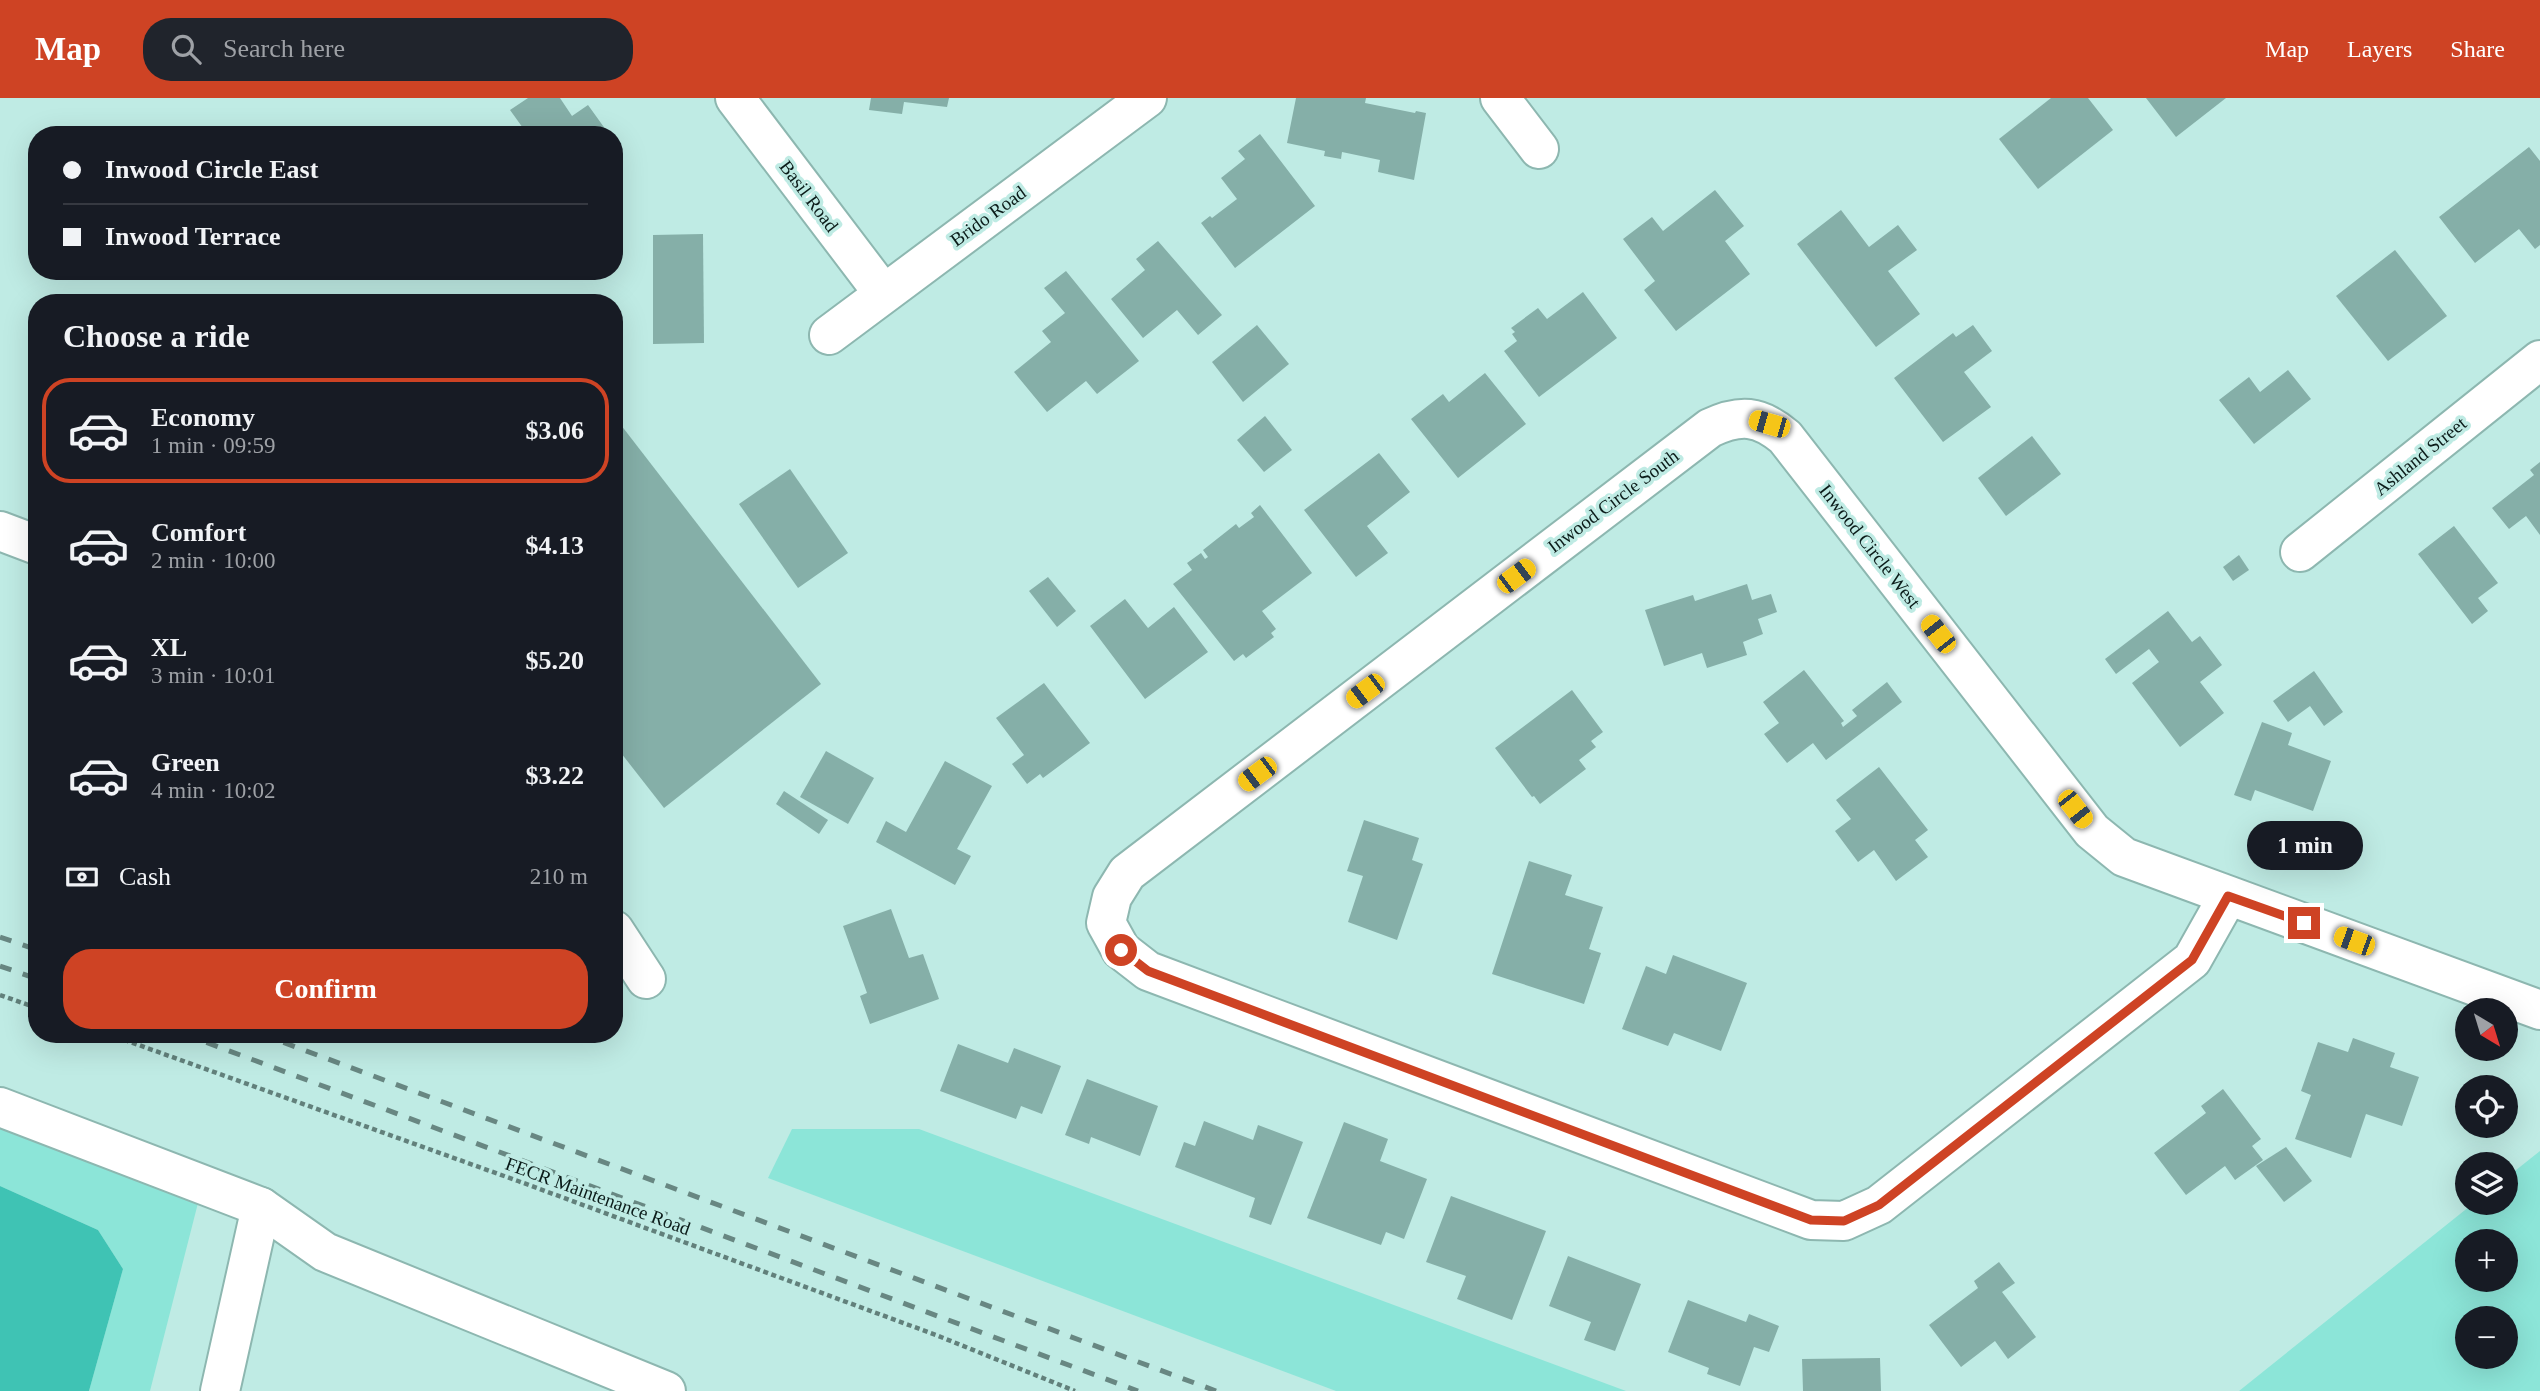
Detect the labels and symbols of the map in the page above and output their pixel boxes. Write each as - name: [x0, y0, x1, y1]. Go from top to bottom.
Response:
- street label: Basil Road: [775, 156, 843, 236]
- street label: Brido Road: [946, 181, 1030, 250]
- car: [1746, 408, 1793, 440]
- street label: Ashland Street: [2370, 412, 2471, 500]
- street label: Inwood Circle South: [1543, 445, 1683, 557]
- street label: Inwood Circle West: [1815, 480, 1925, 613]
- car: [1493, 555, 1540, 597]
- car: [1917, 611, 1960, 657]
- car: [1342, 670, 1389, 712]
- car: [1234, 753, 1281, 795]
- car: [2054, 786, 2097, 832]
- callout: 1 min: [2246, 822, 2362, 870]
- route end: [2288, 907, 2320, 939]
- car: [2331, 924, 2378, 958]
- route start: [1105, 934, 1137, 966]
- north arrow: [2455, 998, 2518, 1060]
- street label: FECR Maintenance Road: [503, 1153, 694, 1239]

